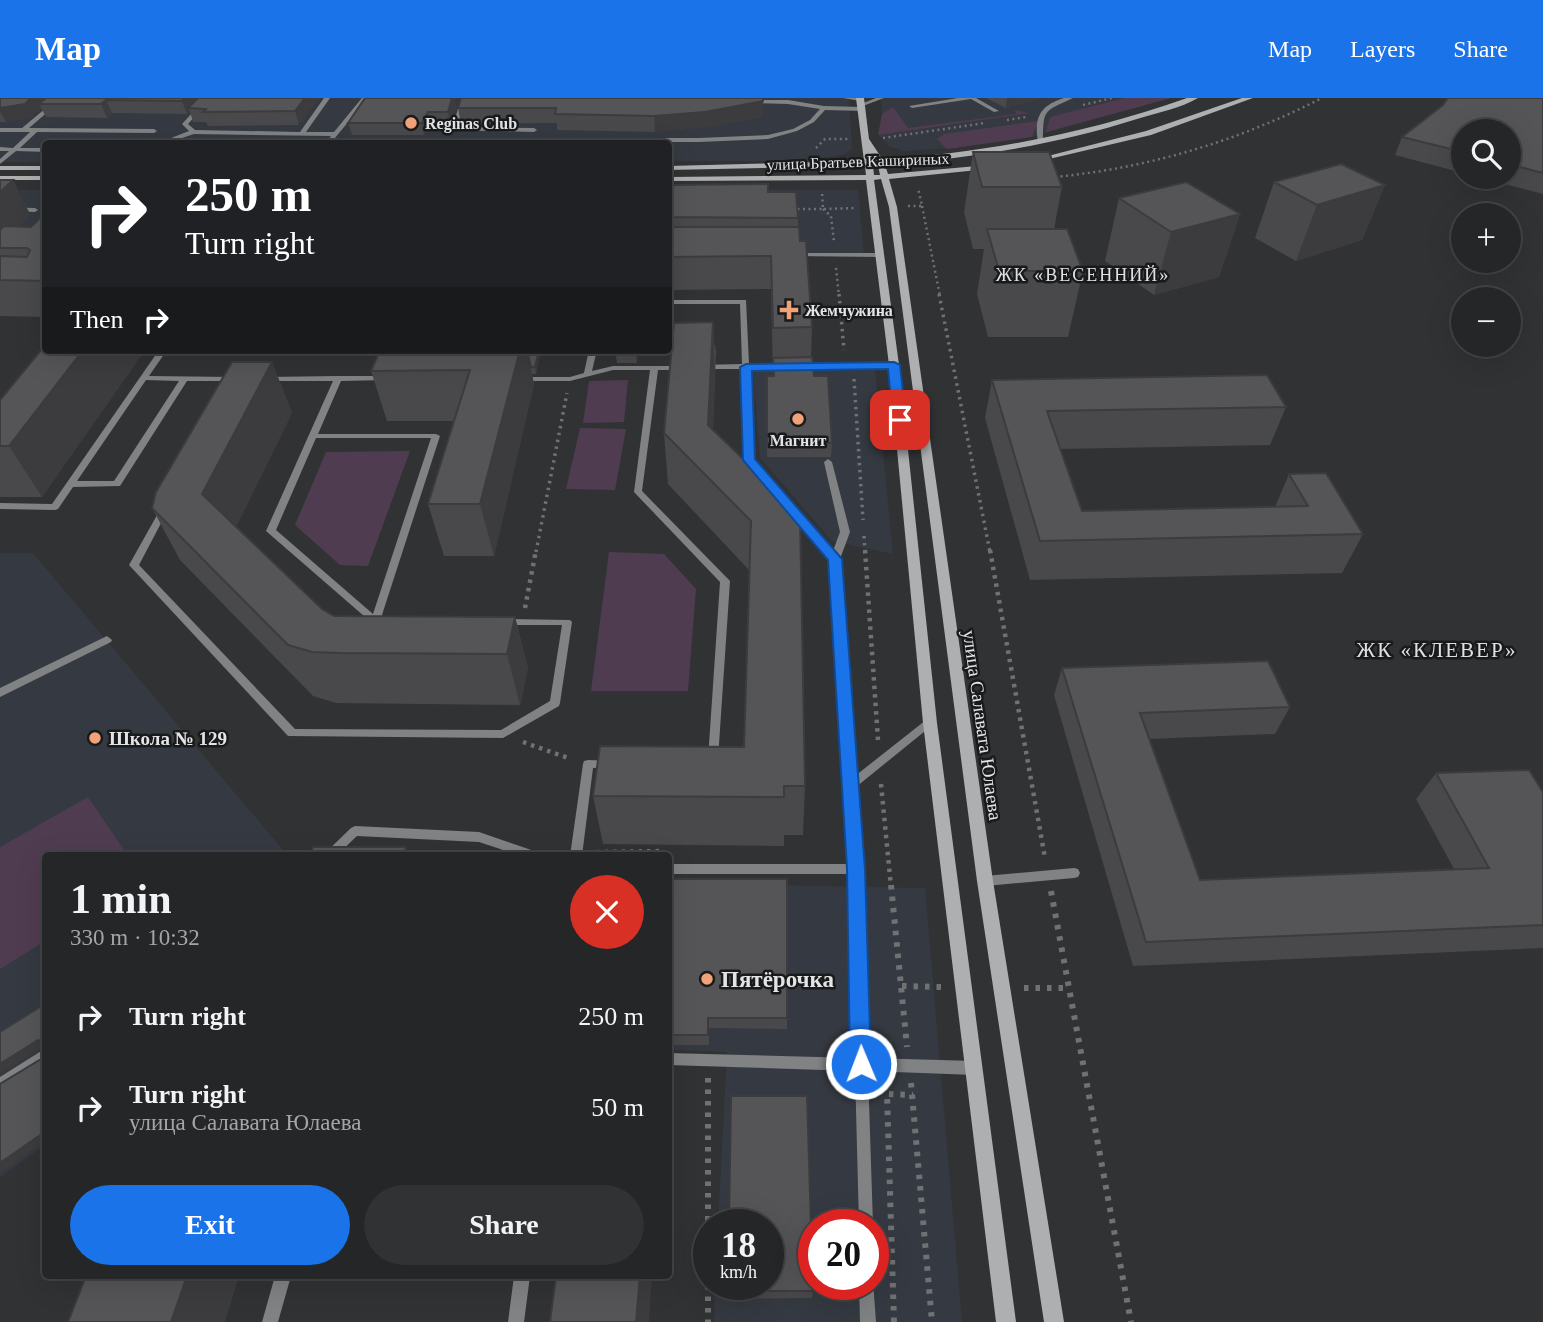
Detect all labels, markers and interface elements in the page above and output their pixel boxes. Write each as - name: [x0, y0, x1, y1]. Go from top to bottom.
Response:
- text: Map: [35, 31, 101, 67]
- text: Map: [1268, 36, 1312, 62]
- text: Layers: [1350, 36, 1415, 62]
- text: Share: [1453, 36, 1508, 62]
- marker: Reginas Club: [403, 115, 419, 131]
- place label: Reginas Club: [425, 115, 517, 133]
- map controls: [1451, 119, 1521, 357]
- button: search: [1451, 119, 1521, 189]
- street label: улица Братьев Кашириных: [766, 150, 950, 174]
- text: 250 m: [185, 167, 312, 222]
- icon: right: [70, 168, 161, 259]
- button: +: [1451, 203, 1521, 273]
- text: Turn right: [185, 225, 315, 261]
- district label: ЖК «ВЕСЕННИЙ»: [996, 265, 1170, 285]
- button: −: [1451, 287, 1521, 357]
- marker: Жемчужина: [779, 300, 799, 320]
- icon: right: [137, 301, 175, 339]
- place label: Жемчужина: [805, 302, 893, 320]
- text: Then: [70, 305, 123, 334]
- pin: [870, 390, 930, 450]
- icon: arrive: [881, 401, 919, 439]
- marker: Магнит: [790, 411, 806, 427]
- place label: Магнит: [770, 432, 826, 449]
- street label: улица Салавата Юлаева: [959, 629, 1006, 822]
- district label: ЖК «КЛЕВЕР»: [1356, 638, 1518, 662]
- place label: Школа № 129: [109, 728, 227, 749]
- marker: Школа № 129: [87, 730, 103, 746]
- button: close: [570, 875, 644, 949]
- text: 1 min: [70, 876, 172, 922]
- text: 330 m · 10:32: [70, 925, 200, 950]
- place label: Пятёрочка: [721, 967, 834, 992]
- marker: Пятёрочка: [699, 971, 715, 987]
- icon: right: [70, 998, 108, 1036]
- text: Turn right: [129, 1002, 246, 1031]
- text: 250 m: [578, 1002, 644, 1031]
- position arrow: [824, 1027, 898, 1101]
- text: Turn right: [129, 1080, 246, 1109]
- icon: right: [70, 1089, 108, 1127]
- text: 50 m: [591, 1093, 644, 1122]
- text: улица Салавата Юлаева: [129, 1110, 361, 1135]
- button: Exit: [70, 1185, 350, 1265]
- button: Share: [364, 1185, 644, 1265]
- speed limit sign: 20: [798, 1209, 889, 1300]
- text: 18: [721, 1226, 756, 1265]
- text: km/h: [720, 1262, 757, 1282]

